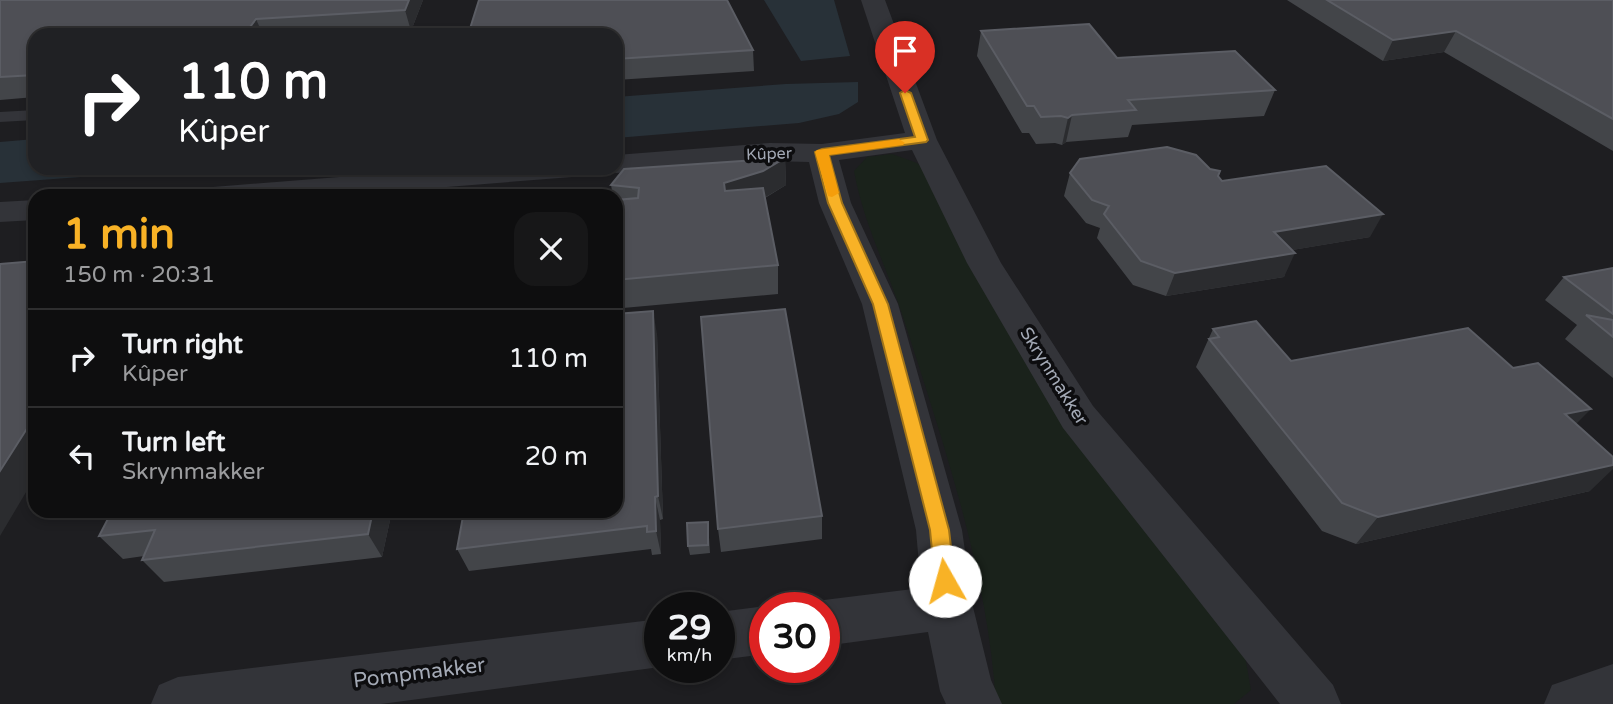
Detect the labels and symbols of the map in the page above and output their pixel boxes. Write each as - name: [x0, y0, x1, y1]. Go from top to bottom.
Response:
- pin: [875, 21, 935, 93]
- street label: Kûper: [746, 143, 793, 165]
- street label: Skrynmakker: [1015, 323, 1093, 429]
- position arrow: [908, 544, 982, 618]
- speed limit sign: 30: [749, 592, 840, 683]
- street label: Pompmakker: [352, 652, 486, 694]

